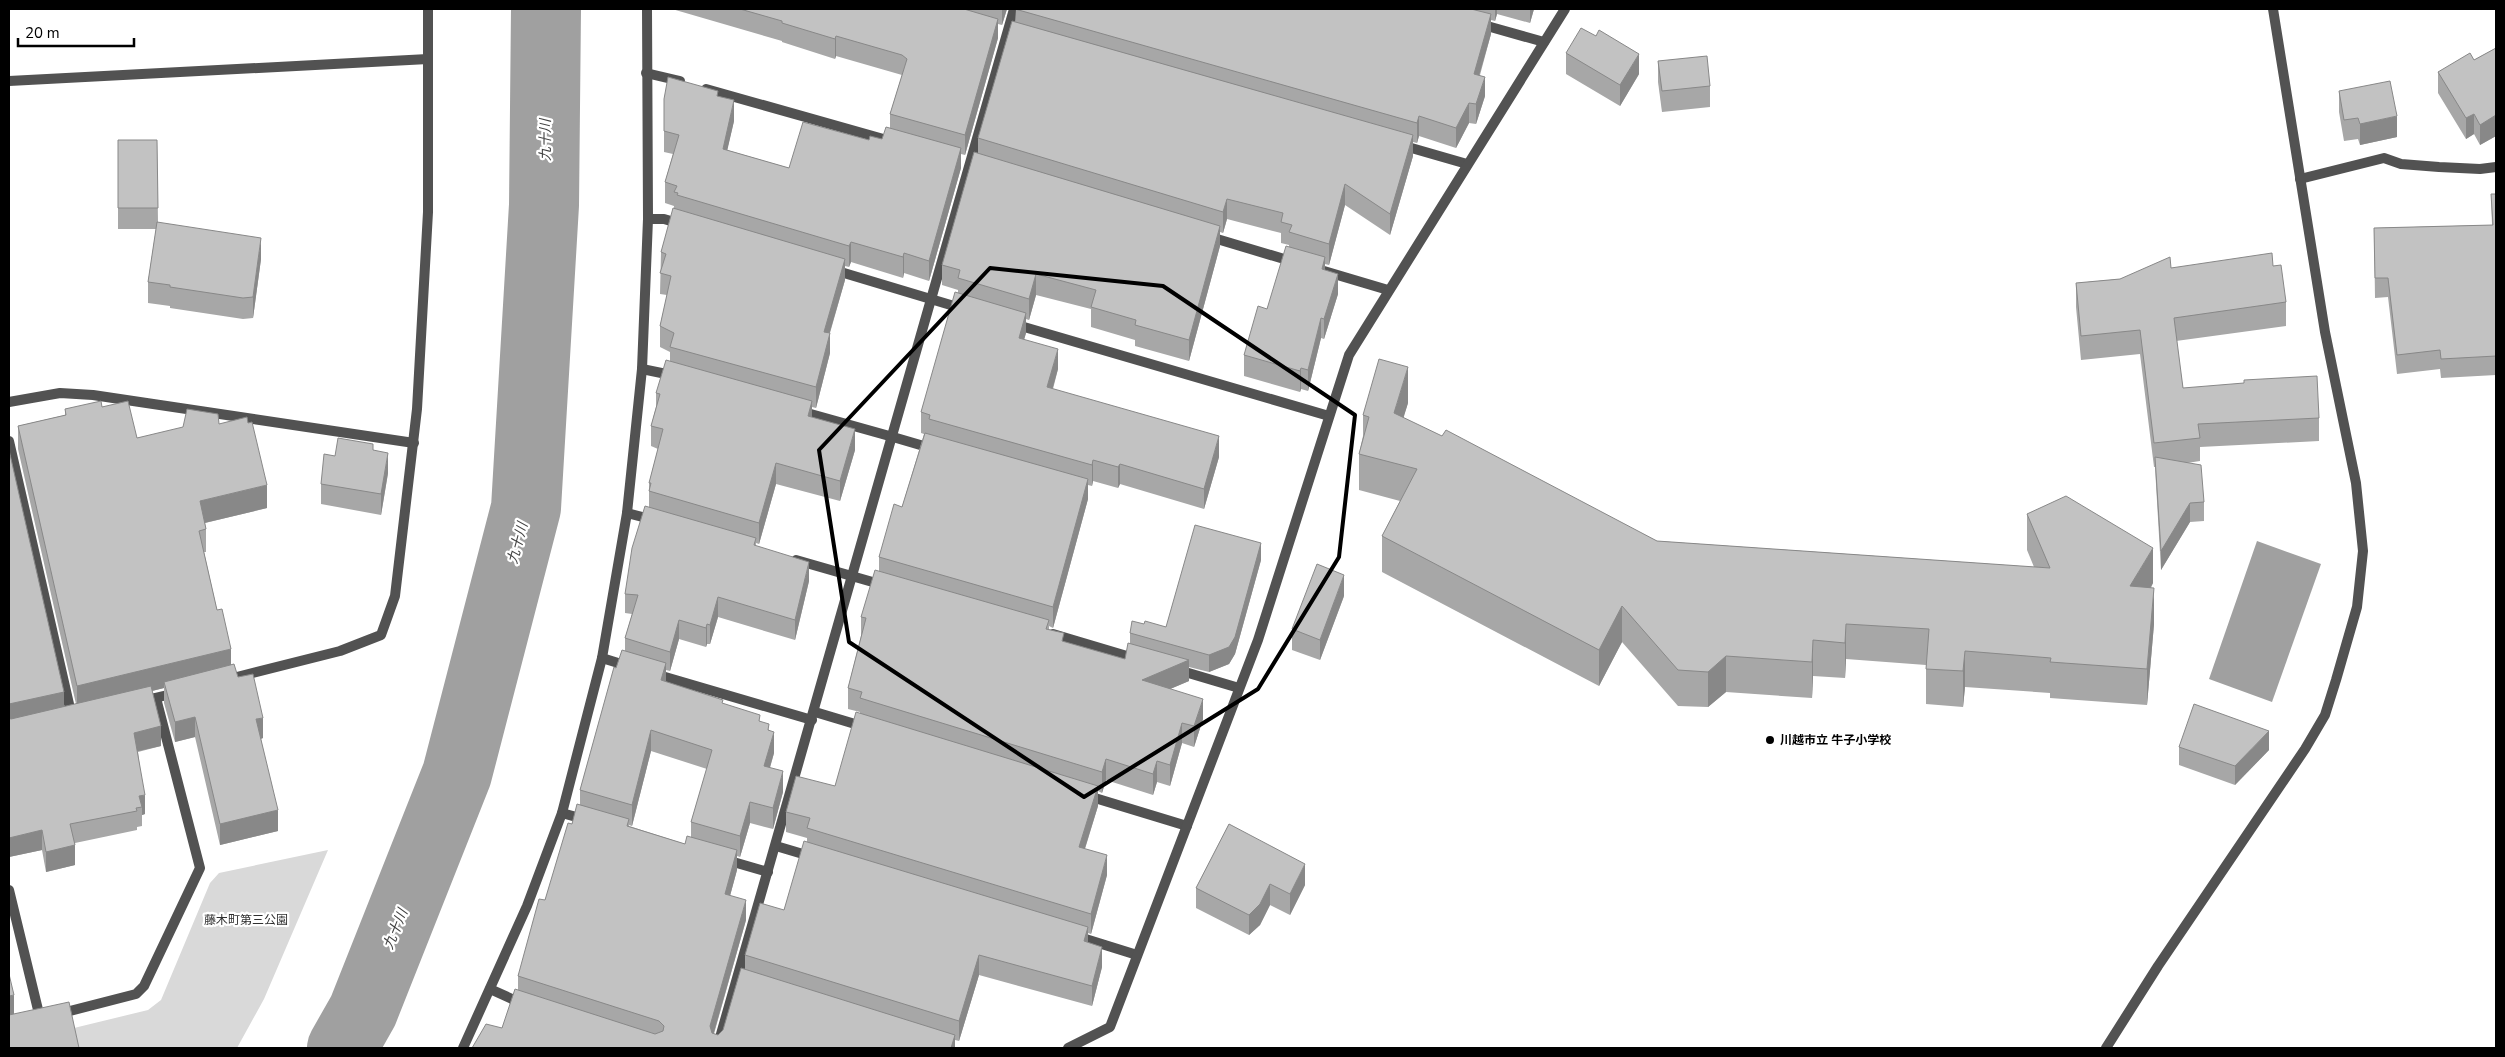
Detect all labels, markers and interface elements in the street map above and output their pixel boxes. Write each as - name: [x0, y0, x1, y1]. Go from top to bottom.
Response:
- scale bar: [18, 15, 134, 47]
- text: 20 m: [25, 23, 60, 43]
- water label: 九十川: [536, 117, 555, 161]
- water label: 九十川: [503, 518, 533, 566]
- place label: 川越市立 牛子小学校: [1780, 732, 1891, 748]
- marker: 川越市立 牛子小学校: [1764, 734, 1776, 746]
- water label: 九十川: [379, 904, 413, 952]
- park label: 藤木町第三公園: [204, 912, 288, 928]

